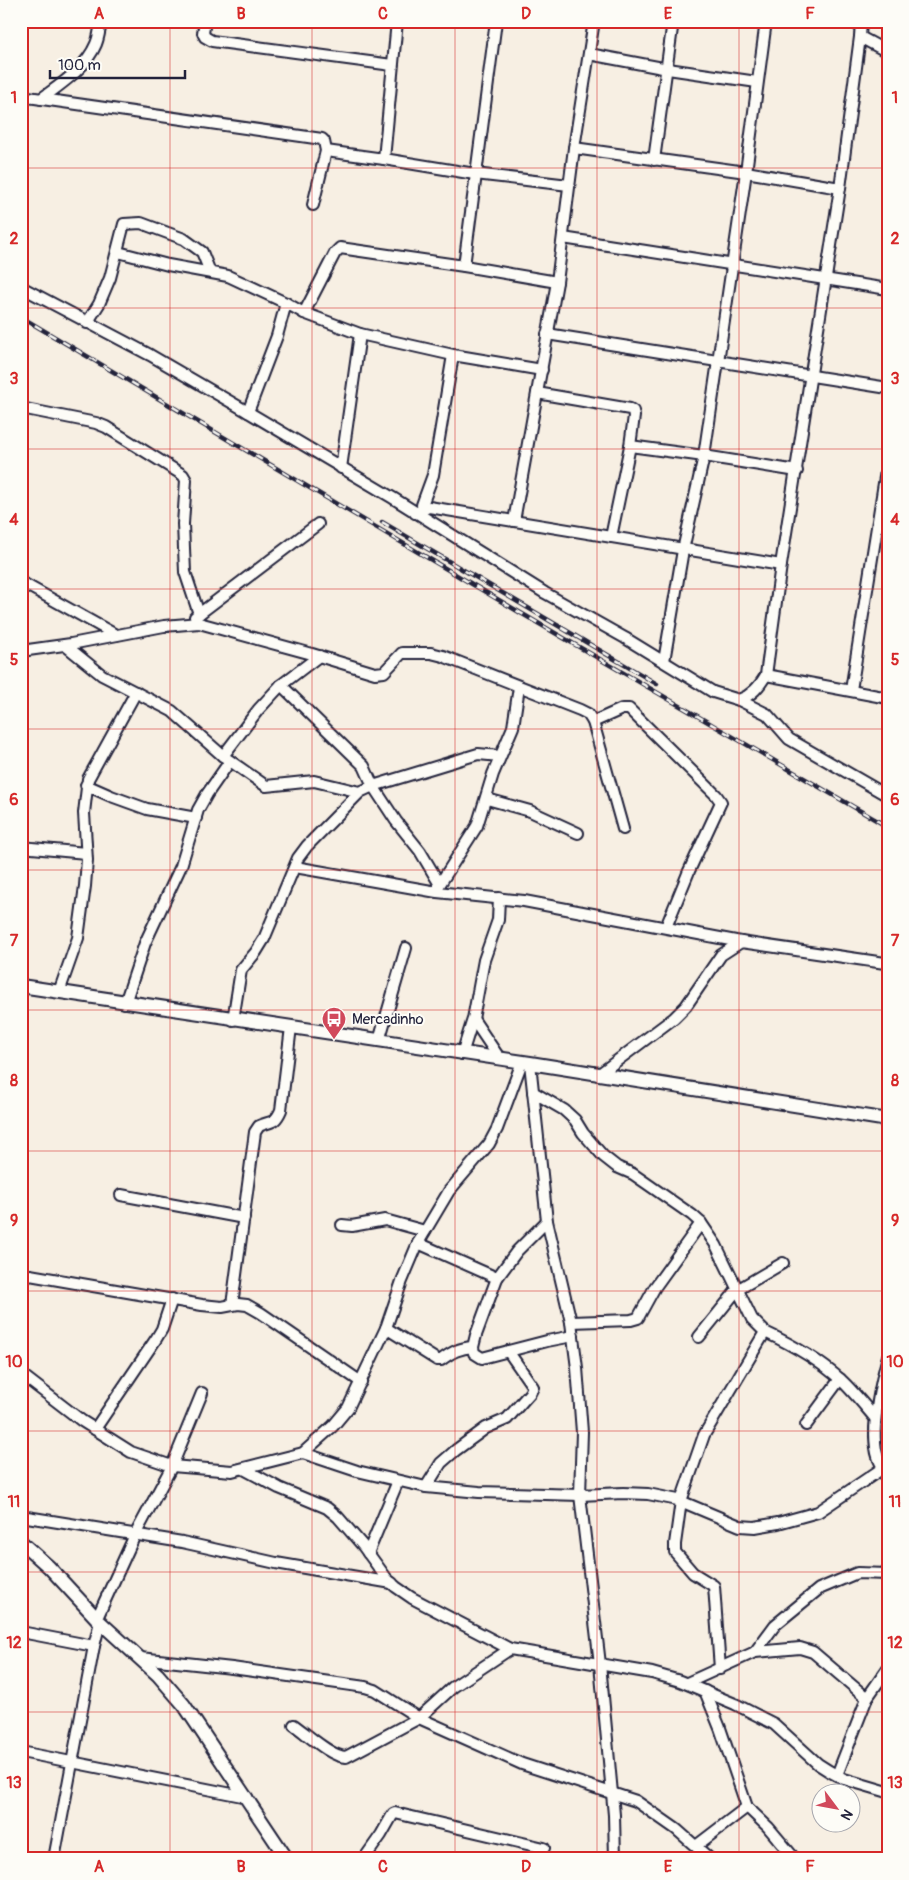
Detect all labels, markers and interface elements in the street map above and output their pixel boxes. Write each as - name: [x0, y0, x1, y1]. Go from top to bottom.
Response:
- text: A: [94, 4, 105, 24]
- text: B: [236, 4, 246, 24]
- text: C: [378, 4, 388, 24]
- text: D: [521, 4, 531, 24]
- text: E: [664, 4, 673, 24]
- text: F: [805, 4, 815, 24]
- scale bar: [50, 48, 185, 80]
- text: 100 m: [58, 56, 101, 75]
- text: 1: [11, 88, 17, 108]
- text: 1: [892, 88, 898, 108]
- text: 2: [10, 229, 19, 249]
- text: 2: [891, 229, 900, 249]
- text: 3: [10, 369, 19, 389]
- text: 3: [891, 369, 900, 389]
- text: 4: [9, 510, 19, 530]
- text: 4: [890, 510, 900, 530]
- text: 5: [10, 650, 19, 670]
- text: 5: [891, 650, 900, 670]
- text: 6: [9, 790, 19, 810]
- text: 6: [890, 790, 900, 810]
- text: 7: [10, 931, 19, 951]
- text: 7: [891, 931, 900, 951]
- bus stop icon: Mercadinho: [321, 1006, 347, 1040]
- place label: Mercadinho: [352, 1010, 424, 1029]
- text: 8: [10, 1071, 18, 1091]
- text: 8: [891, 1071, 899, 1091]
- text: 9: [10, 1211, 18, 1231]
- text: 9: [891, 1211, 899, 1231]
- text: 10: [5, 1352, 23, 1372]
- text: 10: [886, 1352, 904, 1372]
- text: 11: [8, 1492, 20, 1512]
- text: 11: [889, 1492, 901, 1512]
- text: 12: [6, 1633, 22, 1653]
- text: 12: [887, 1633, 903, 1653]
- text: 13: [6, 1773, 22, 1793]
- text: 13: [887, 1773, 903, 1793]
- north arrow: [812, 1782, 862, 1832]
- text: N: [837, 1806, 856, 1823]
- text: A: [94, 1857, 105, 1877]
- text: B: [236, 1857, 246, 1877]
- text: C: [378, 1857, 388, 1877]
- text: D: [521, 1857, 531, 1877]
- text: E: [664, 1857, 673, 1877]
- text: F: [805, 1857, 815, 1877]

